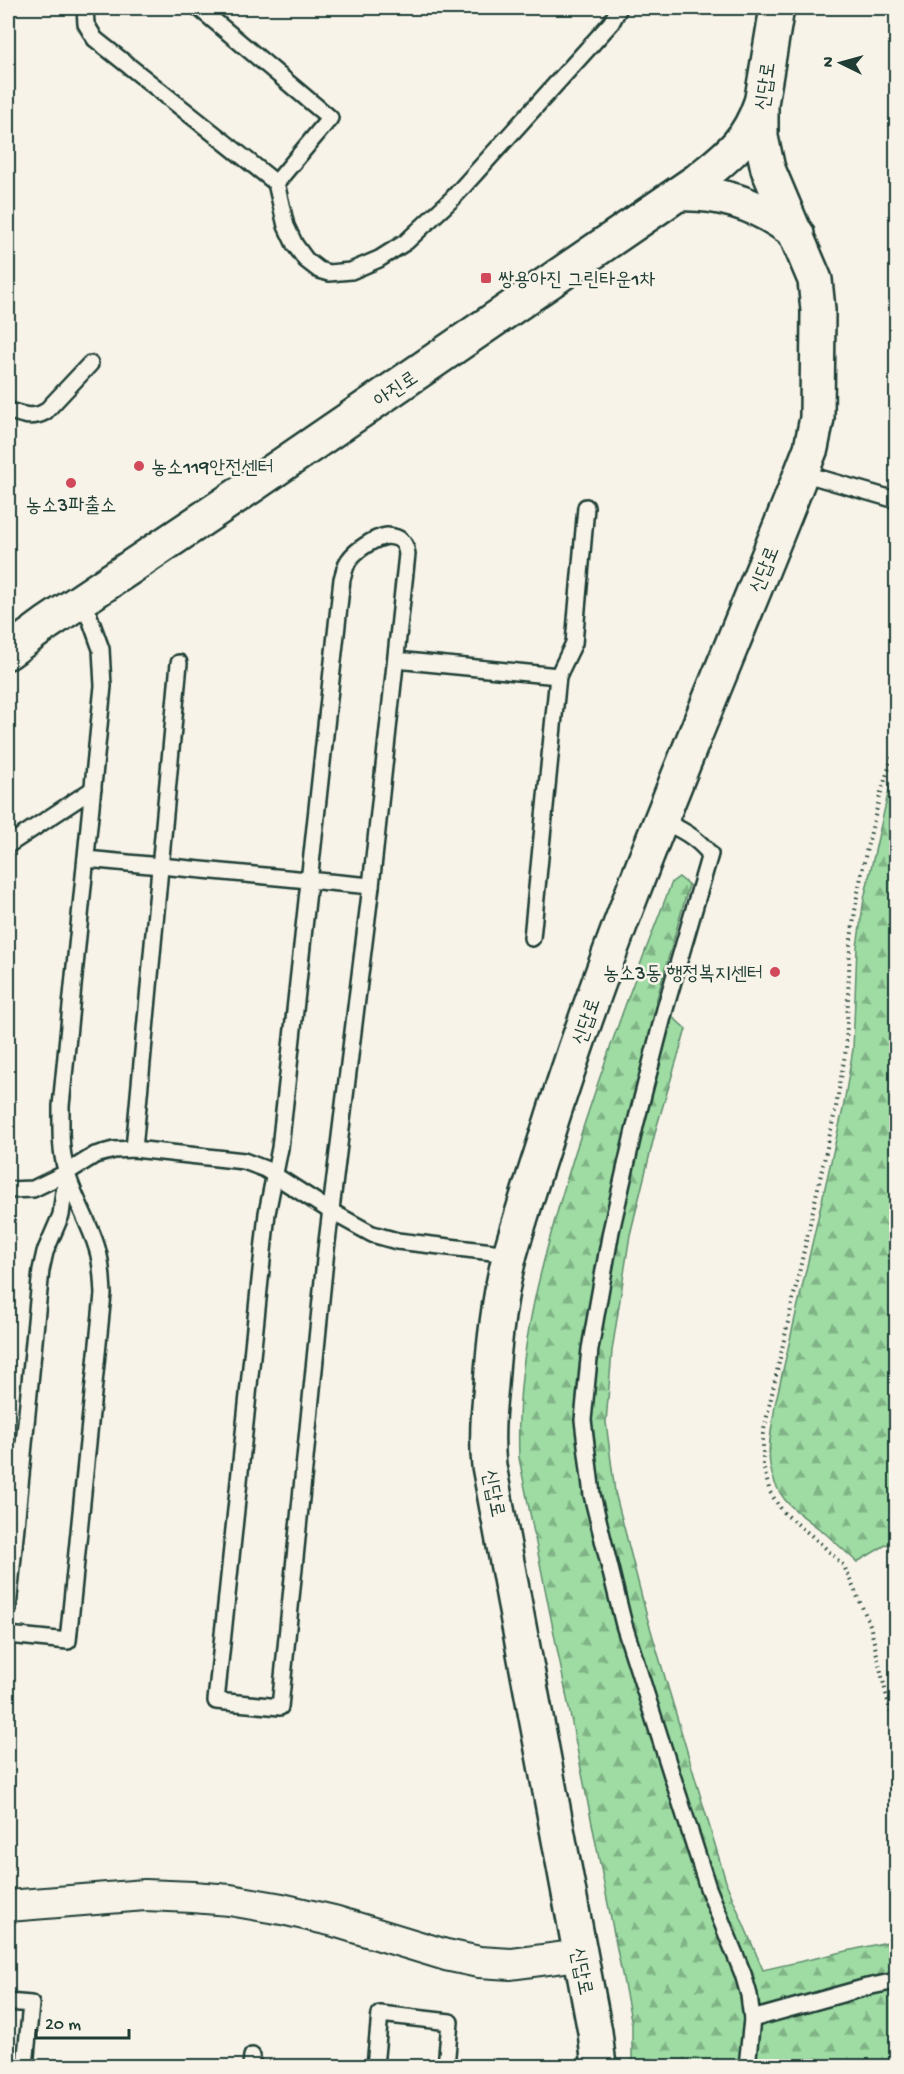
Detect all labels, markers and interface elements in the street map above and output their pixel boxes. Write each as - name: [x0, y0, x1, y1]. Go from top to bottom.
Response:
- north arrow: [811, 33, 871, 93]
- text: N: [820, 55, 840, 68]
- street label: 신답로: [753, 61, 782, 112]
- place label: 쌍용아진 그린타운1차: [498, 270, 656, 293]
- marker: 쌍용아진 그린타운1차: [479, 271, 493, 285]
- street label: 아진로: [371, 368, 423, 414]
- place label: 농소119안전센터: [151, 458, 274, 481]
- marker: 농소119안전센터: [132, 459, 146, 473]
- marker: 농소3파출소: [64, 476, 78, 490]
- place label: 농소3파출소: [26, 495, 116, 519]
- street label: 신답로: [747, 544, 786, 597]
- place label: 농소3동 행정복지센터: [603, 964, 763, 987]
- marker: 농소3동 행정복지센터: [768, 965, 782, 979]
- street label: 신답로: [570, 996, 607, 1049]
- street label: 신답로: [476, 1468, 507, 1520]
- street label: 신답로: [564, 1946, 595, 1998]
- scale bar: [36, 2002, 129, 2040]
- text: 20 m: [45, 2015, 81, 2036]

